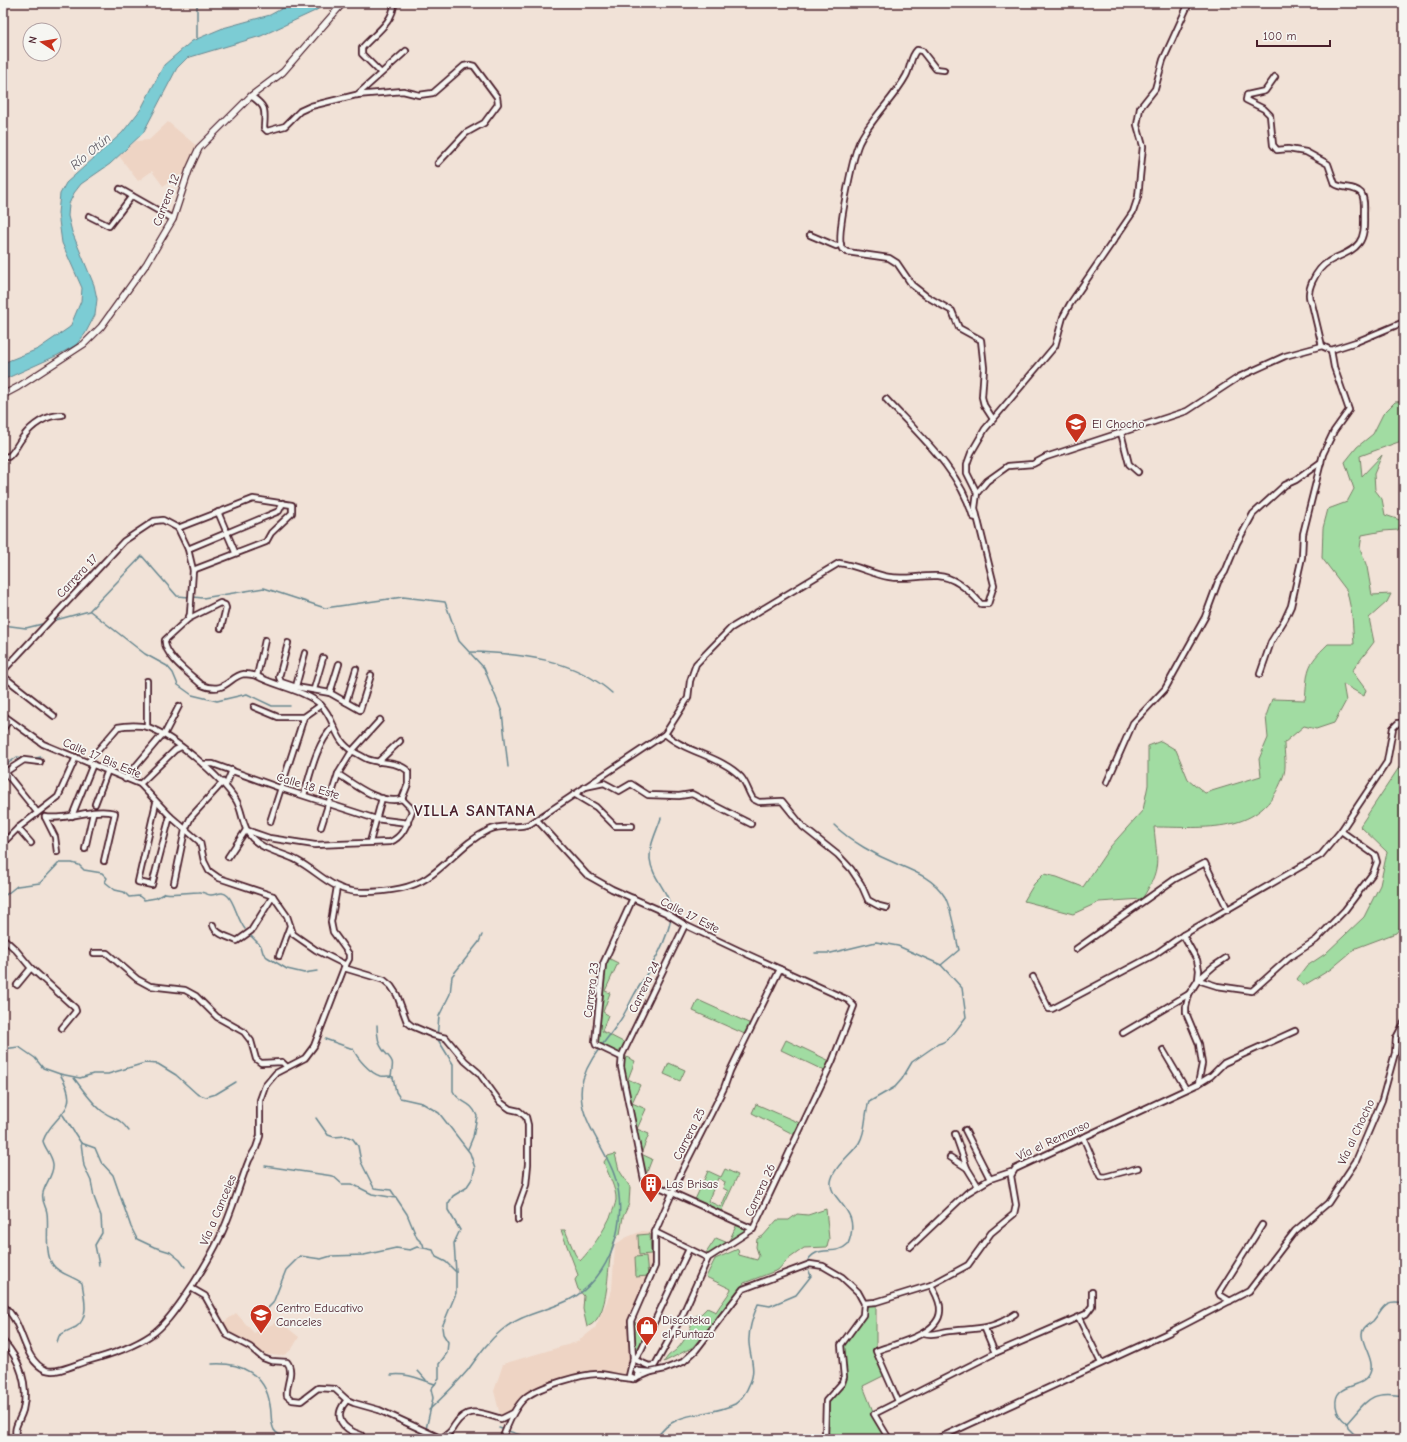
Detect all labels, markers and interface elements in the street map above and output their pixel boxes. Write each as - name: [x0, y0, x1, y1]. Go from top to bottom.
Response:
- north arrow: [22, 22, 62, 62]
- scale bar: [1257, 22, 1330, 48]
- text: 100 m: [1263, 29, 1296, 43]
- text: N: [26, 35, 40, 45]
- water label: Río Otún: [67, 130, 114, 173]
- street label: Carrera 12: [150, 172, 182, 228]
- school or university icon: El Chocho: [1063, 411, 1089, 444]
- place label: El Chocho: [1092, 417, 1145, 431]
- street label: Carrera 17: [53, 551, 101, 601]
- street label: Calle 17 Bis Este: [61, 735, 143, 781]
- street label: Calle 18 Este: [275, 770, 341, 802]
- district label: VILLA SANTANA: [414, 802, 536, 820]
- street label: Calle 17 Este: [658, 894, 722, 936]
- street label: Carrera 24: [626, 959, 663, 1015]
- street label: Carrera 23: [581, 961, 601, 1019]
- street label: Vía al Chocho: [1335, 1097, 1377, 1167]
- street label: Carrera 25: [670, 1106, 708, 1162]
- street label: Vía el Remanso: [1014, 1117, 1092, 1163]
- street label: Carrera 26: [742, 1161, 778, 1219]
- building icon: Las Brisas: [638, 1171, 664, 1204]
- street label: Vía a Canceles: [197, 1173, 239, 1247]
- place label: Las Brisas: [666, 1177, 718, 1191]
- place label: Centro Educativo Canceles: [276, 1301, 363, 1329]
- school or university icon: Centro Educativo Canceles: [248, 1302, 274, 1335]
- place label: Discoteka el Puntazo: [662, 1313, 715, 1341]
- shop icon: Discoteka el Puntazo: [634, 1314, 660, 1347]

